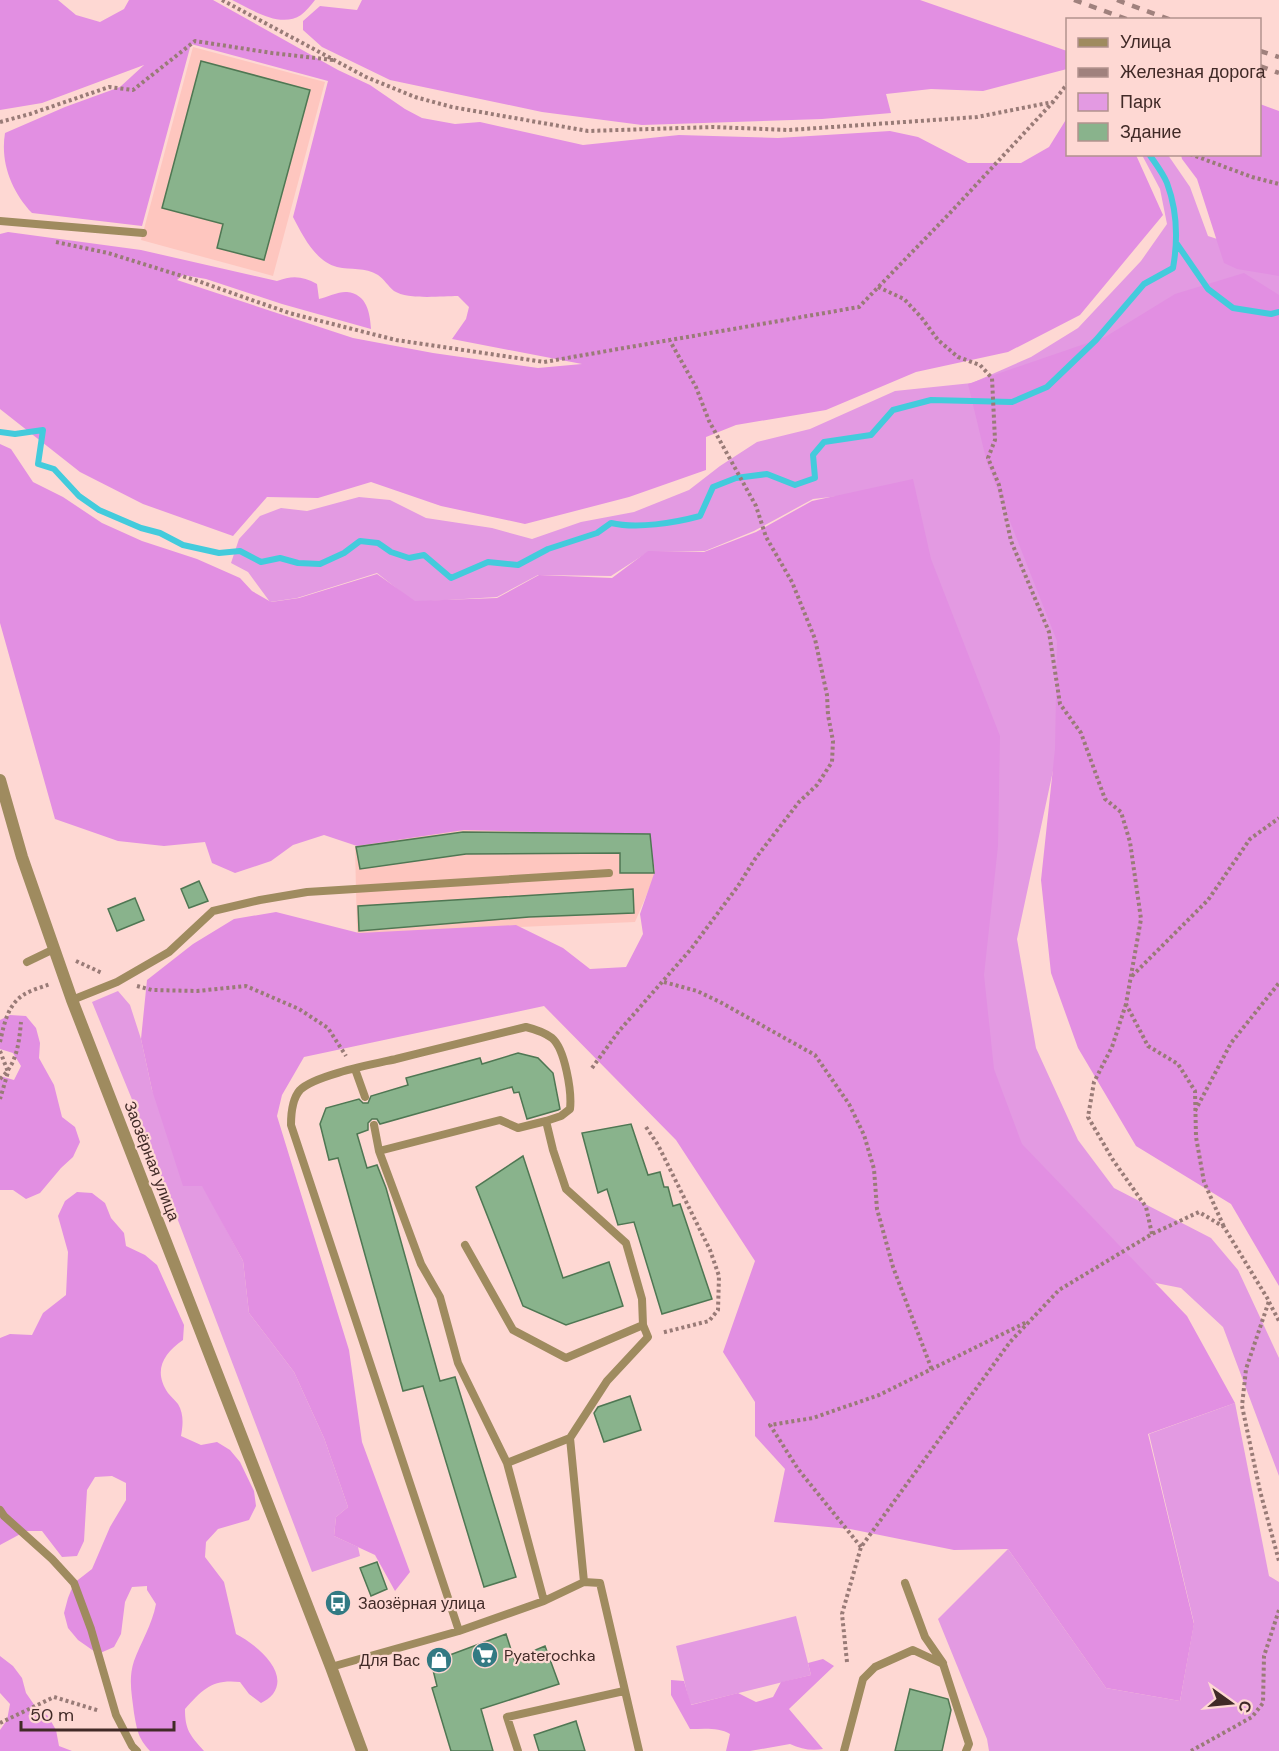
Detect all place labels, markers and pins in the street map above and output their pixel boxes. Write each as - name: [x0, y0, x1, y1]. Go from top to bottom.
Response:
- bus stop icon: Заозёрная улица: [323, 1588, 353, 1618]
- place label: Заозёрная улица: [358, 1593, 485, 1614]
- supermarket icon: Pyaterochka: [470, 1640, 500, 1670]
- shop icon: Для Вас: [424, 1645, 454, 1675]
- place label: Pyaterochka: [504, 1645, 595, 1666]
- place label: Для Вас: [359, 1650, 420, 1671]

